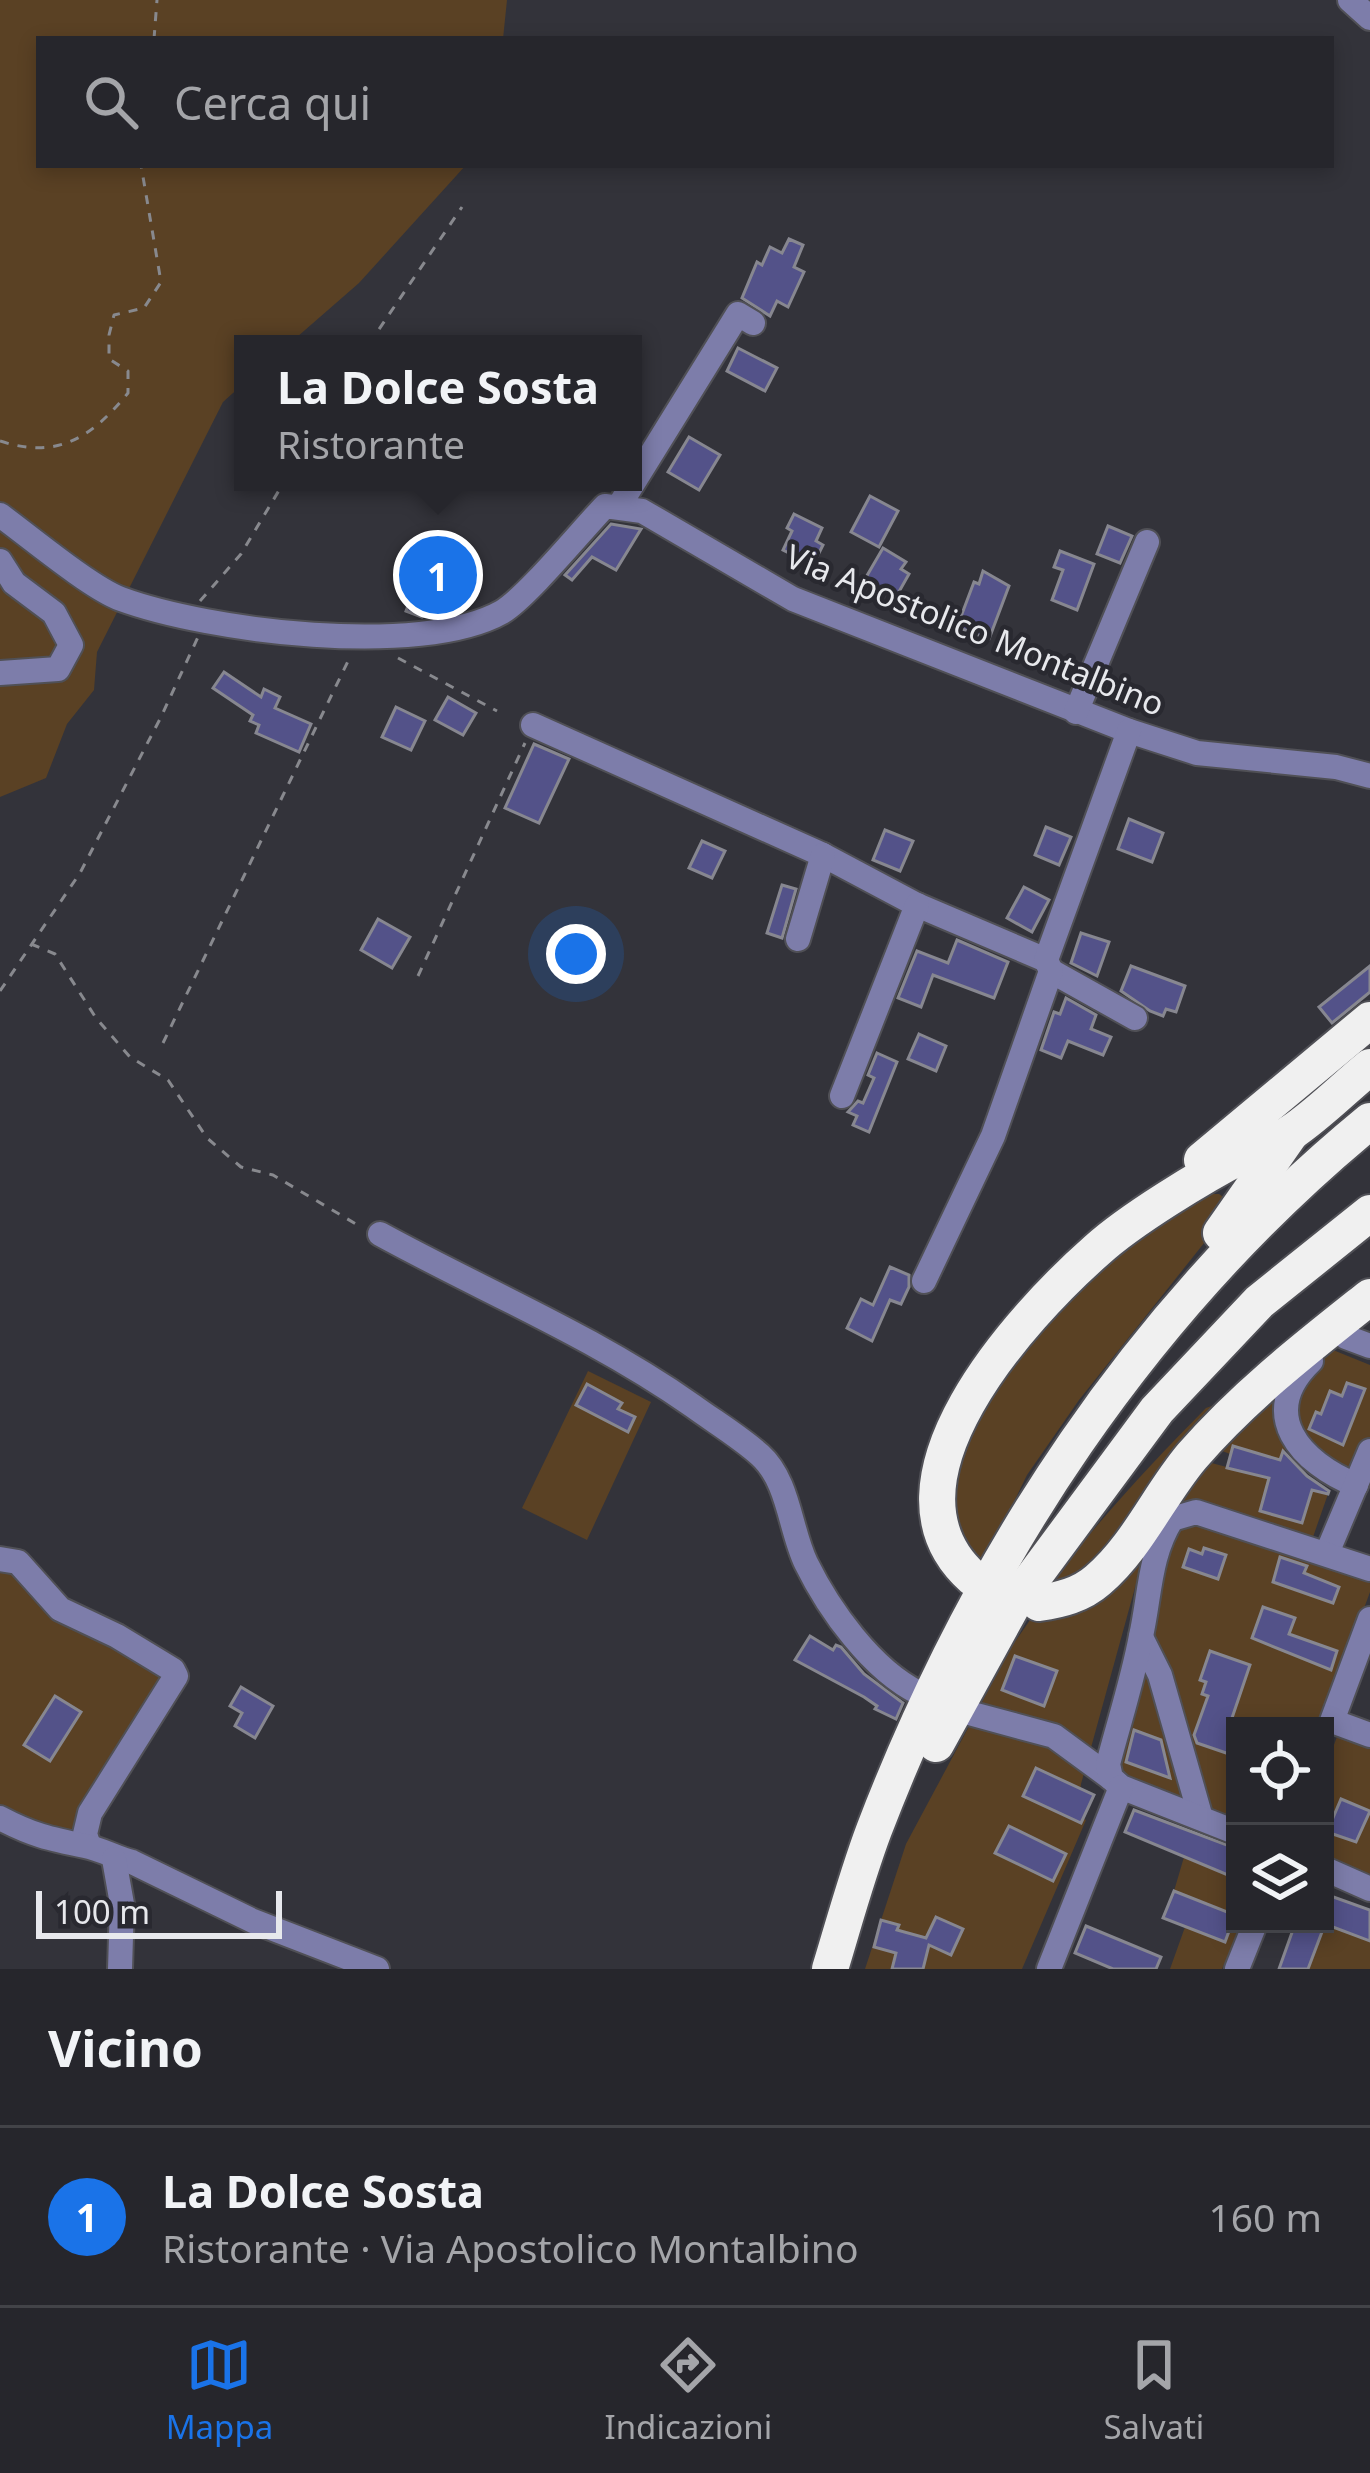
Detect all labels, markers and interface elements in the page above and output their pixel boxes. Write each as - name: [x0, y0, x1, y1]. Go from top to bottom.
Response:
- search box: [36, 36, 1334, 168]
- icon: search: [78, 69, 144, 135]
- text: Cerca qui: [174, 72, 371, 133]
- popup: [234, 335, 642, 491]
- text: La Dolce Sosta: [277, 356, 599, 417]
- text: Ristorante: [277, 417, 465, 470]
- pin: 1: [399, 530, 477, 620]
- street label: Via Apostolico Montalbino: [779, 533, 1171, 726]
- your location: [546, 924, 606, 984]
- map controls: [1226, 1717, 1334, 1933]
- button: locate: [1226, 1717, 1334, 1825]
- button: layers: [1226, 1825, 1334, 1933]
- scale bar: [36, 1885, 282, 1938]
- text: 100 m: [54, 1889, 150, 1934]
- text: Vicino: [48, 2012, 203, 2082]
- text: La Dolce Sosta: [162, 2160, 484, 2221]
- text: 1: [76, 2190, 98, 2243]
- text: 160 m: [1208, 2190, 1322, 2243]
- text: Ristorante · Via Apostolico Montalbino: [162, 2221, 859, 2274]
- tab: Mappa: [166, 2332, 273, 2449]
- tab: Indicazioni: [605, 2332, 772, 2449]
- tab: Salvati: [1103, 2332, 1204, 2449]

